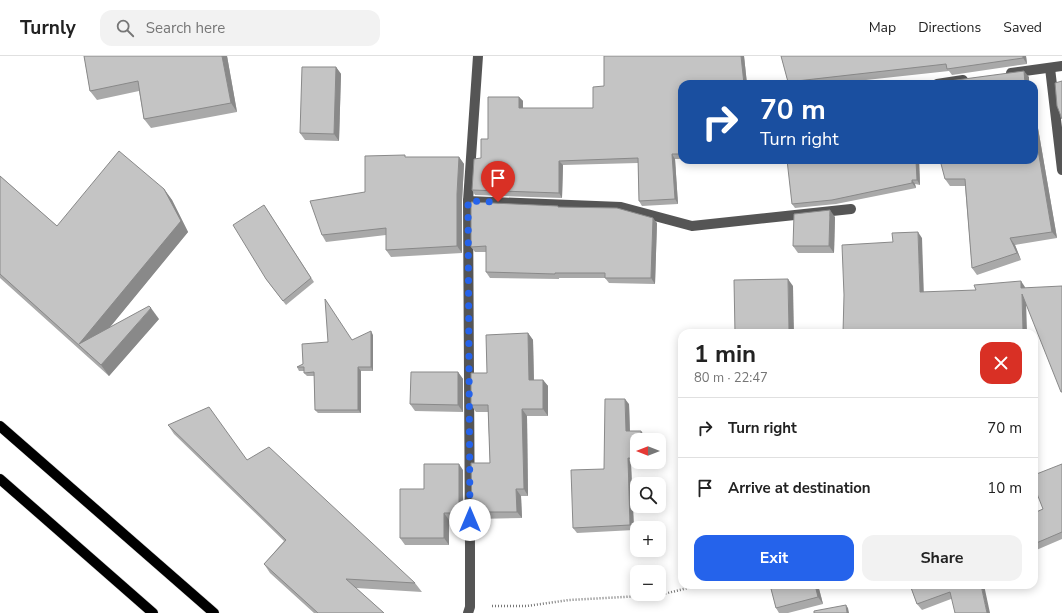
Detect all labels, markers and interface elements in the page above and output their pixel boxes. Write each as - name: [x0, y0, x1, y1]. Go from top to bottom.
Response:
- search box: [100, 10, 380, 46]
- text: Turnly: [20, 15, 76, 41]
- icon: search: [114, 17, 136, 39]
- text: Search here: [146, 18, 225, 38]
- text: Map: [869, 18, 896, 37]
- text: Directions: [918, 18, 981, 37]
- text: Saved: [1003, 18, 1042, 37]
- text: 70 m: [760, 91, 826, 129]
- icon: right: [694, 96, 746, 148]
- text: Turn right: [760, 127, 839, 151]
- pin: [481, 161, 515, 202]
- icon: arrive: [487, 167, 509, 189]
- text: 1 min: [694, 338, 756, 370]
- button: close: [980, 342, 1022, 384]
- text: 80 m · 22:47: [694, 369, 768, 387]
- icon: right: [694, 417, 716, 439]
- text: Turn right: [728, 418, 797, 438]
- text: 70 m: [987, 418, 1022, 438]
- north arrow: [630, 433, 666, 469]
- map controls: [630, 433, 666, 601]
- button: search: [630, 477, 666, 513]
- icon: arrive: [694, 477, 716, 499]
- text: Arrive at destination: [728, 478, 871, 498]
- text: 10 m: [987, 478, 1022, 498]
- position arrow: [449, 499, 491, 541]
- button: +: [630, 521, 666, 557]
- button: Exit: [694, 535, 854, 581]
- button: Share: [862, 535, 1022, 581]
- button: −: [630, 565, 666, 601]

